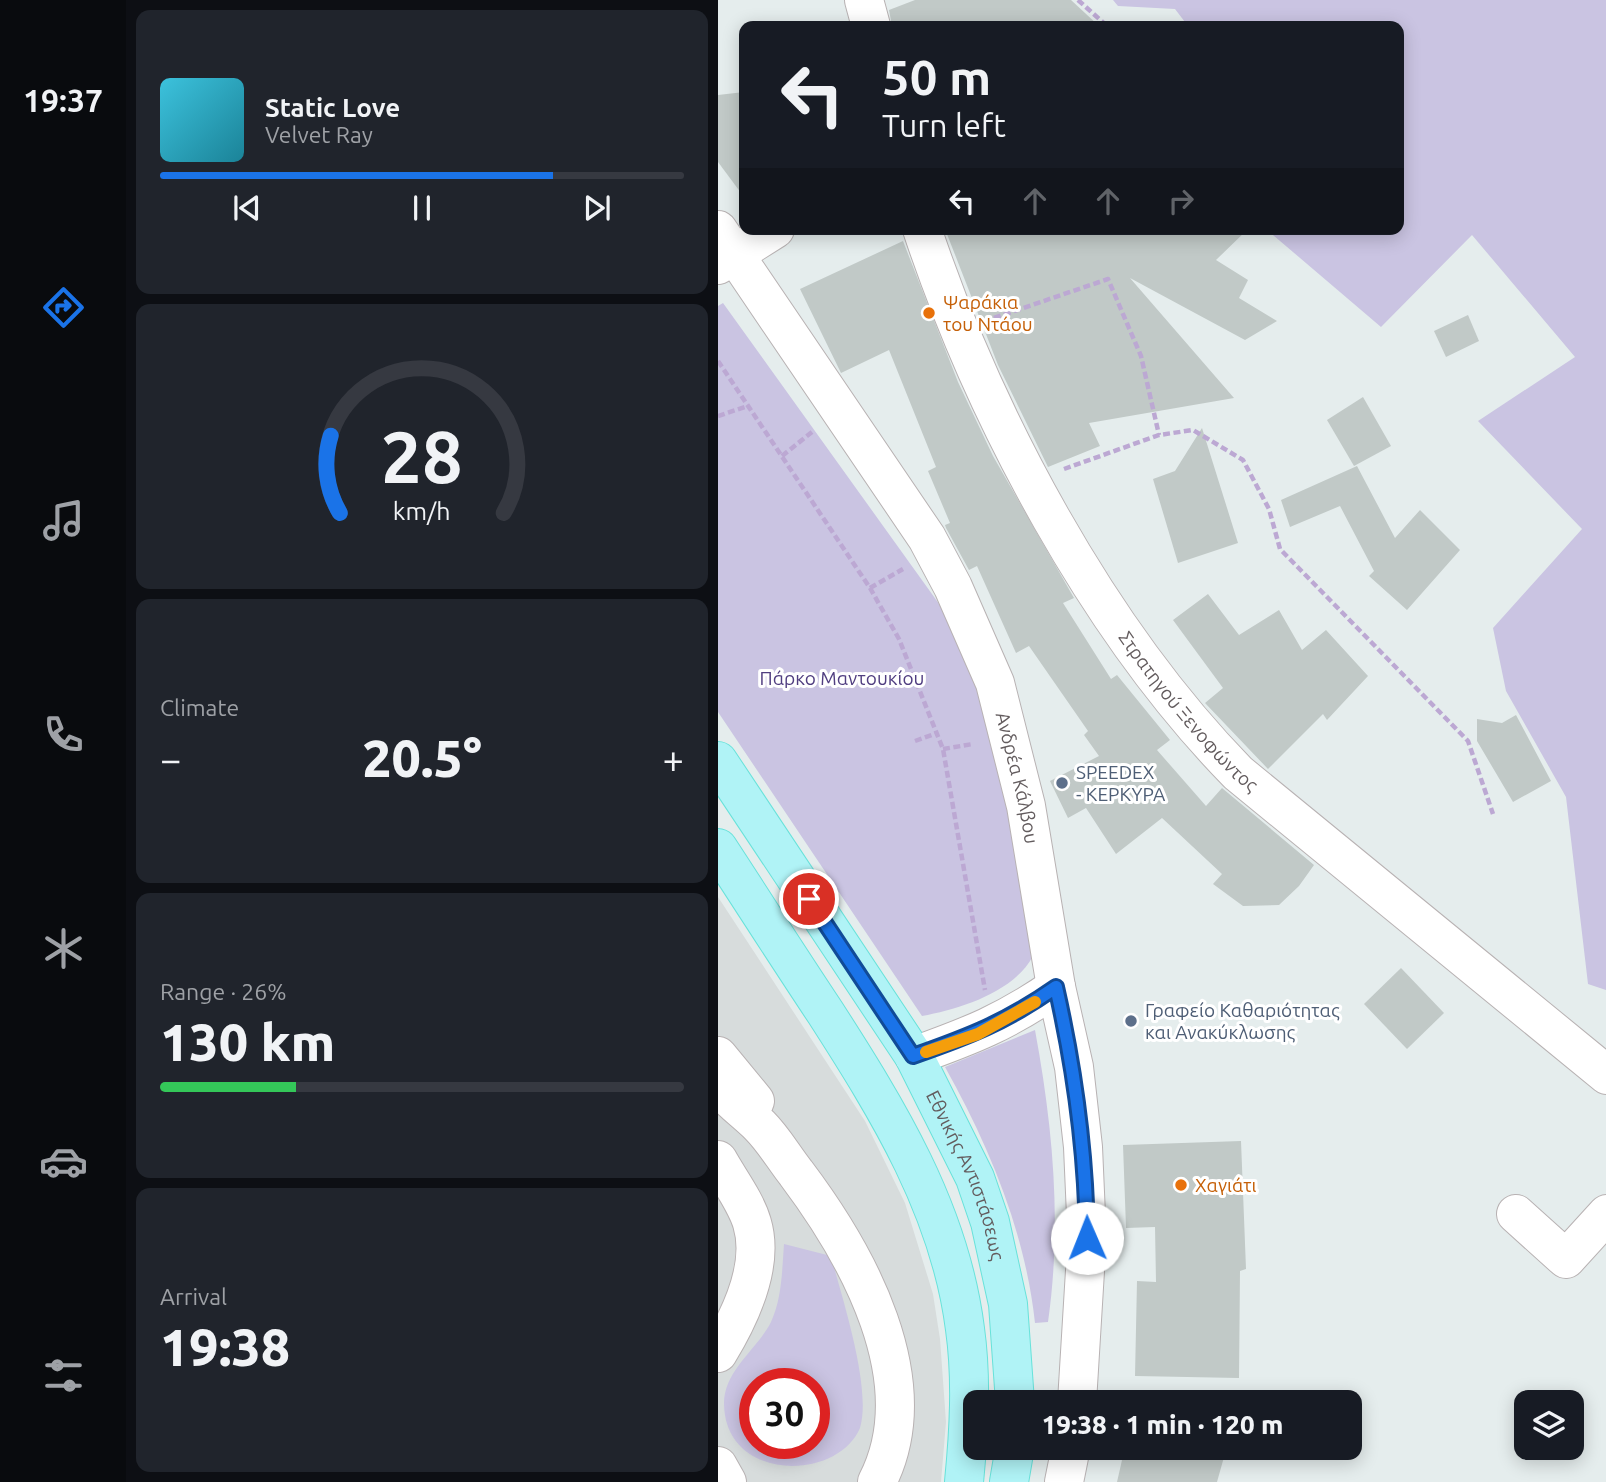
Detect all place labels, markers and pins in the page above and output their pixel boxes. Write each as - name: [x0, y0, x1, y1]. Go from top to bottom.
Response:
- place label: Ψαράκια του Ντάου: [943, 291, 1033, 335]
- marker: Ψαράκια του Ντάου: [921, 305, 937, 321]
- place label: SPEEDEX - ΚΕΡΚΥΡΑ: [1076, 761, 1166, 805]
- marker: SPEEDEX - ΚΕΡΚΥΡΑ: [1054, 775, 1070, 791]
- pin: [779, 869, 839, 929]
- place label: Γραφείο Καθαριότητας και Ανακύκλωσης: [1145, 999, 1340, 1043]
- marker: Γραφείο Καθαριότητας και Ανακύκλωσης: [1123, 1013, 1139, 1029]
- place label: Χαγιάτι: [1195, 1174, 1257, 1196]
- marker: Χαγιάτι: [1173, 1177, 1189, 1193]

